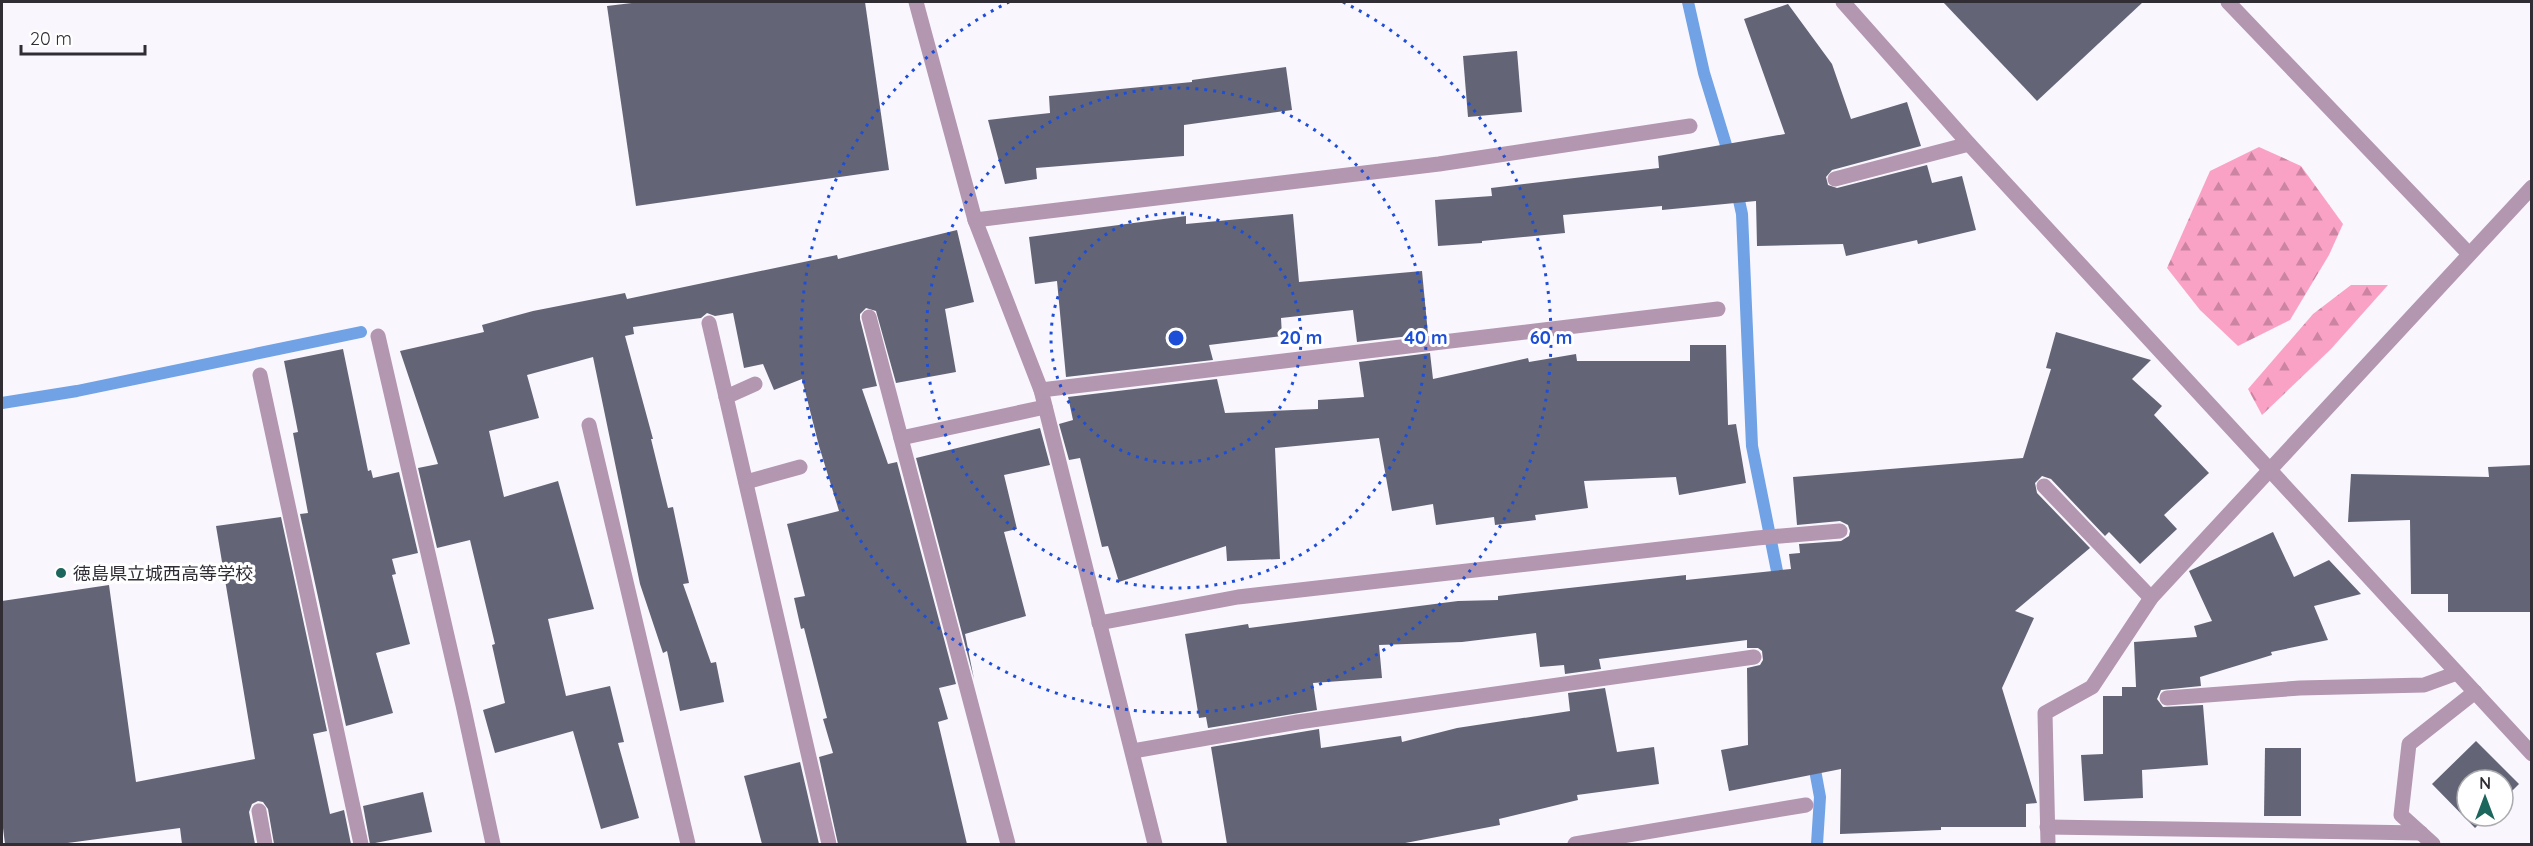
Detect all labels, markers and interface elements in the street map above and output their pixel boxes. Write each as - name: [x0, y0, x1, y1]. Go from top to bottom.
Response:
- scale bar: [21, 18, 146, 56]
- text: 20 m: [30, 27, 72, 50]
- text: 20 m: [1280, 326, 1322, 349]
- text: 40 m: [1404, 326, 1448, 349]
- text: 60 m: [1530, 326, 1572, 349]
- centre of rings: [1166, 328, 1186, 348]
- place label: 徳島県立城西高等学校: [73, 562, 253, 585]
- marker: 徳島県立城西高等学校: [54, 566, 68, 580]
- north arrow: [2455, 768, 2515, 828]
- text: N: [2479, 773, 2491, 793]

